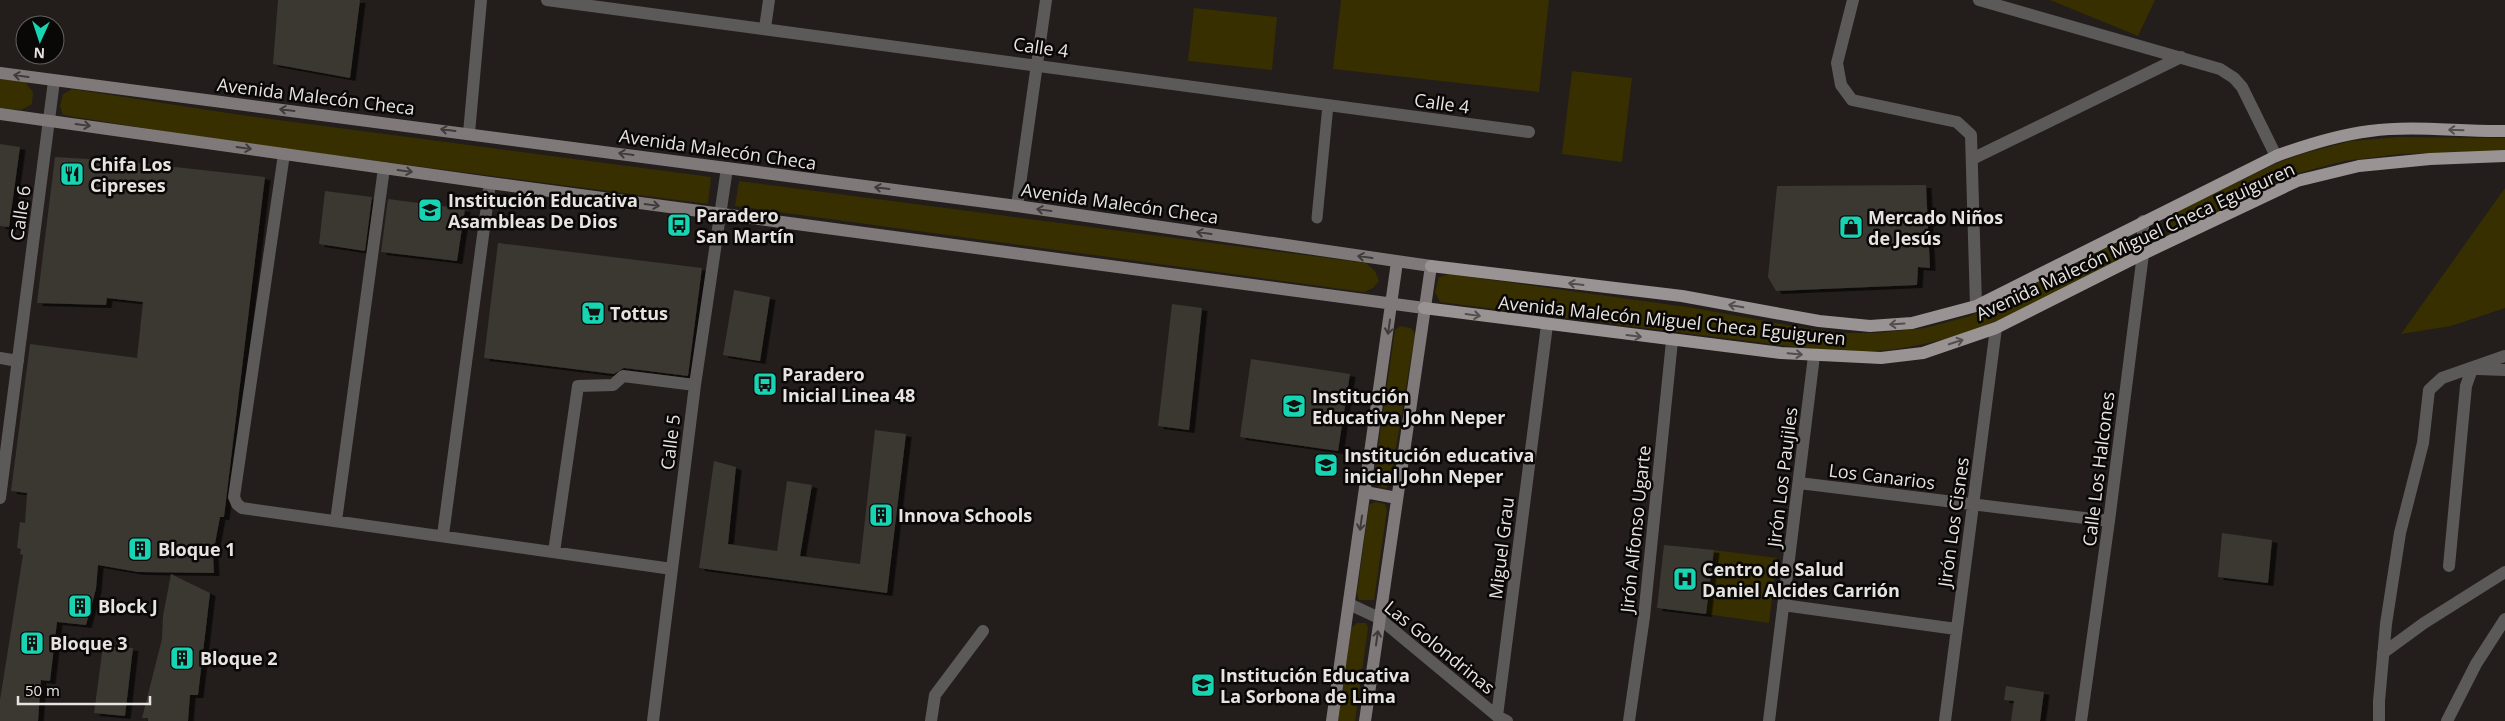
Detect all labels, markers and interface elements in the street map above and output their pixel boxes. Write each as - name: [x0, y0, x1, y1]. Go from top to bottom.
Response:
- north arrow: [15, 15, 65, 65]
- street label: Calle 4: [1012, 31, 1070, 63]
- text: N: [33, 44, 45, 63]
- one-way arrow: [14, 71, 30, 81]
- street label: Avenida Malecón Checa: [216, 72, 416, 120]
- street label: Calle 4: [1413, 87, 1471, 119]
- one-way arrow: [279, 105, 295, 115]
- one-way arrow: [75, 121, 91, 131]
- street label: Avenida Malecón Checa: [618, 123, 818, 175]
- one-way arrow: [440, 125, 456, 135]
- one-way arrow: [2449, 125, 2465, 135]
- one-way arrow: [236, 143, 252, 153]
- one-way arrow: [619, 149, 635, 159]
- place label: Chifa Los Cipreses: [90, 152, 172, 197]
- street label: Avenida Malecón Miguel Checa Eguiguren: [1972, 156, 2298, 326]
- restaurant icon: Chifa Los Cipreses: [59, 161, 85, 187]
- one-way arrow: [396, 166, 412, 176]
- street label: Avenida Malecón Checa: [1020, 177, 1220, 229]
- one-way arrow: [875, 183, 891, 193]
- street label: Calle 6: [4, 184, 36, 242]
- place label: Institución Educativa Asambleas De Dios: [448, 188, 638, 233]
- school or university icon: Institución Educativa Asambleas De Dios: [417, 197, 443, 223]
- one-way arrow: [644, 200, 660, 210]
- place label: Paradero San Martín: [696, 203, 794, 248]
- one-way arrow: [1036, 204, 1052, 214]
- place label: Mercado Niños de Jesús: [1868, 205, 2003, 250]
- bus stop icon: Paradero San Martín: [666, 212, 692, 238]
- shop icon: Mercado Niños de Jesús: [1838, 214, 1864, 240]
- one-way arrow: [1197, 228, 1213, 238]
- one-way arrow: [1357, 252, 1373, 262]
- one-way arrow: [1568, 279, 1584, 289]
- street label: Avenida Malecón Miguel Checa Eguiguren: [1497, 290, 1847, 350]
- supermarket icon: Tottus: [580, 300, 606, 326]
- place label: Tottus: [610, 301, 668, 325]
- one-way arrow: [1729, 301, 1745, 311]
- one-way arrow: [1464, 310, 1480, 320]
- one-way arrow: [1384, 319, 1394, 335]
- one-way arrow: [1890, 319, 1906, 328]
- one-way arrow: [1626, 331, 1642, 341]
- one-way arrow: [1947, 337, 1963, 346]
- one-way arrow: [1787, 350, 1803, 359]
- place label: Paradero Inicial Linea 48: [782, 362, 915, 407]
- bus stop icon: Paradero Inicial Linea 48: [752, 371, 778, 397]
- place label: Institución Educativa John Neper: [1312, 384, 1505, 429]
- street label: Calle Los Halcones: [2077, 390, 2119, 548]
- school or university icon: Institución Educativa John Neper: [1281, 393, 1307, 419]
- street label: Jirón Los Paujiles: [1761, 406, 1802, 550]
- street label: Calle 5: [655, 413, 685, 471]
- place label: Institución educativa inicial John Neper: [1344, 443, 1535, 488]
- street label: Jirón Alfonso Ugarte: [1614, 444, 1656, 616]
- school or university icon: Institución educativa inicial John Neper: [1313, 452, 1339, 478]
- street label: Jirón Los Cisnes: [1932, 455, 1974, 590]
- street label: Los Canarios: [1827, 458, 1937, 494]
- street label: Miguel Grau: [1483, 496, 1519, 600]
- building icon: Innova Schools: [868, 502, 894, 528]
- place label: Innova Schools: [898, 503, 1032, 527]
- one-way arrow: [1355, 515, 1365, 531]
- building icon: Bloque 1: [127, 536, 153, 562]
- place label: Bloque 1: [158, 537, 236, 561]
- place label: Centro de Salud Daniel Alcides Carrión: [1702, 557, 1900, 602]
- hospital icon: Centro de Salud Daniel Alcides Carrión: [1672, 566, 1698, 592]
- building icon: Block J: [67, 593, 93, 619]
- place label: Block J: [98, 594, 158, 618]
- street label: Las Golondrinas: [1380, 595, 1500, 699]
- building icon: Bloque 3: [19, 630, 45, 656]
- one-way arrow: [1372, 630, 1382, 646]
- place label: Bloque 3: [50, 631, 128, 655]
- building icon: Bloque 2: [169, 645, 195, 671]
- place label: Bloque 2: [200, 646, 278, 670]
- place label: Institución Educativa La Sorbona de Lima: [1220, 663, 1410, 708]
- school or university icon: Institución Educativa La Sorbona de Lima: [1190, 672, 1216, 698]
- scale bar: [18, 674, 150, 706]
- text: 50 m: [25, 680, 60, 700]

